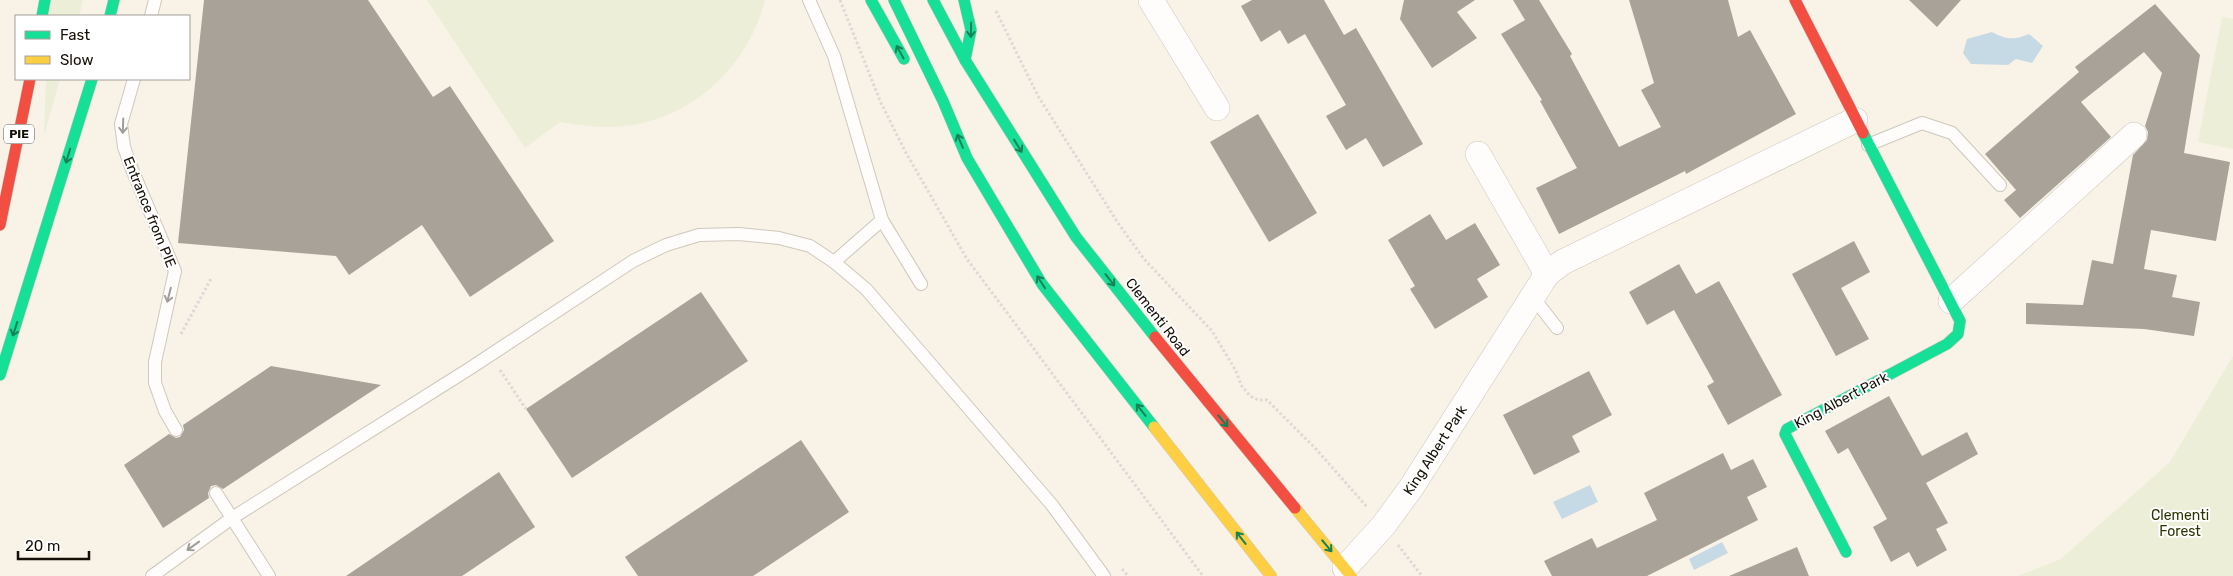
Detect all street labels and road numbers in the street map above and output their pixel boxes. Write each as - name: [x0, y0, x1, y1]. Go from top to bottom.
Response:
- road number: PIE: [4, 125, 34, 144]
- street label: Entrance from PIE: [120, 154, 180, 270]
- street label: Clementi Road: [1122, 275, 1193, 360]
- street label: King Albert Park: [1791, 368, 1892, 432]
- street label: King Albert Park: [1400, 401, 1471, 499]

